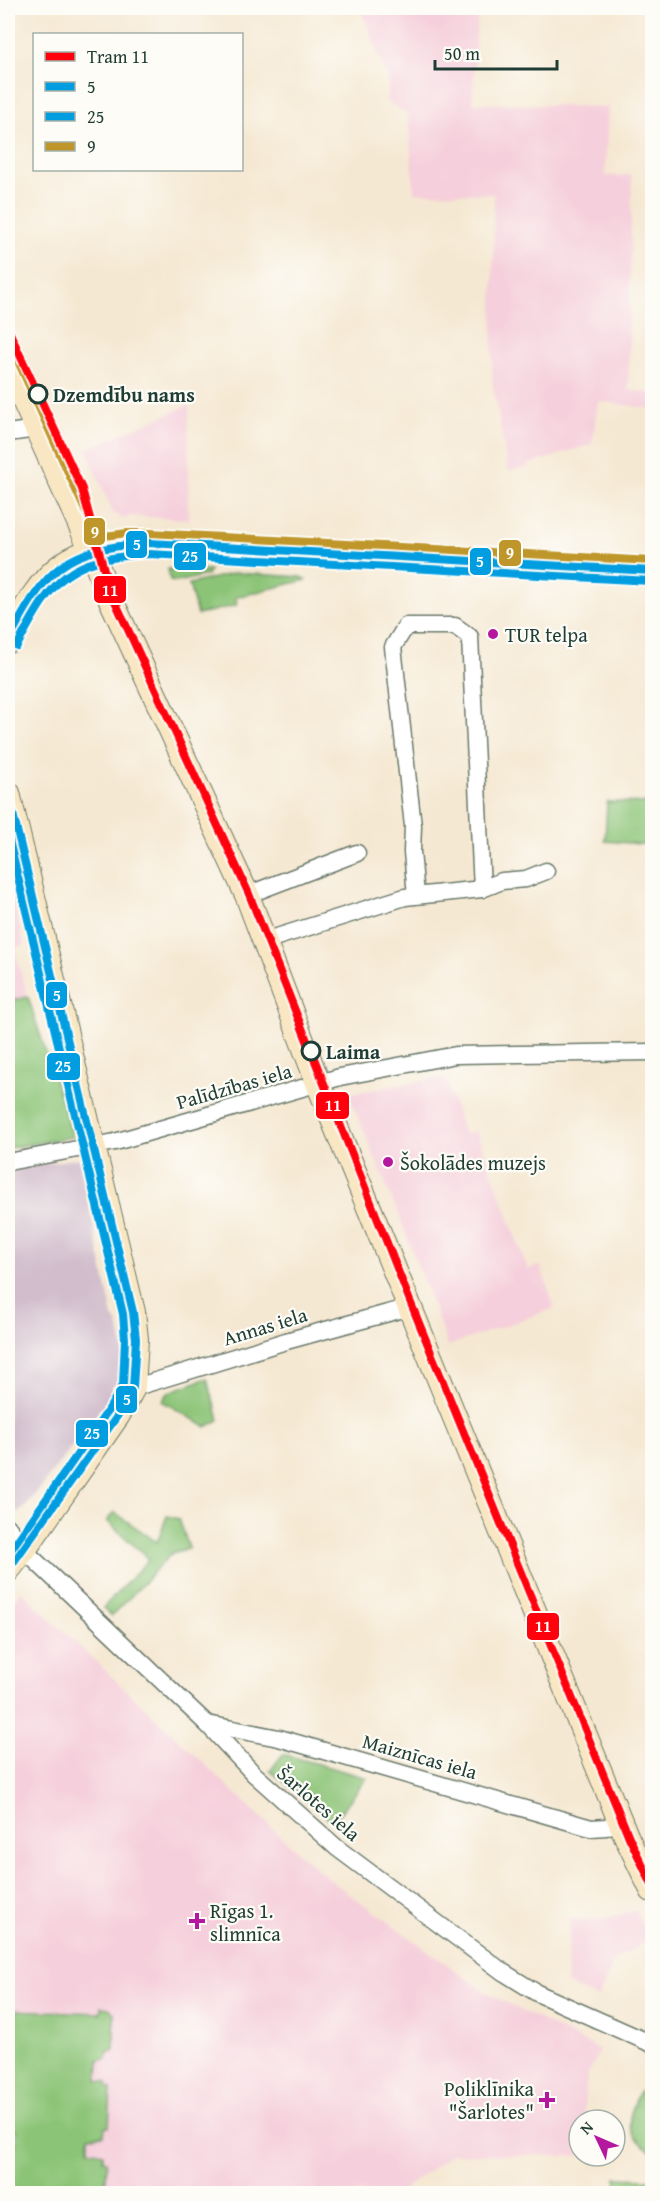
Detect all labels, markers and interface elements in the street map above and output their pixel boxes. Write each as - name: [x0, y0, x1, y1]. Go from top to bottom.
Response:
- legend: [33, 33, 243, 171]
- scale bar: [435, 33, 556, 71]
- text: 50 m: [444, 40, 480, 67]
- text: Tram 11: [87, 43, 149, 70]
- text: 5: [87, 73, 96, 100]
- text: 25: [87, 103, 104, 130]
- text: 9: [87, 133, 96, 160]
- place label: Dzemdību nams: [53, 380, 195, 409]
- marker: Dzemdību nams: [28, 384, 48, 404]
- line badge: 9: [83, 517, 106, 546]
- text: 9: [91, 520, 99, 544]
- line badge: 5: [125, 530, 148, 559]
- text: 5: [133, 532, 141, 556]
- line badge: 9: [498, 539, 522, 567]
- text: 9: [506, 541, 514, 565]
- line badge: 25: [173, 542, 207, 571]
- text: 25: [182, 544, 198, 568]
- line badge: 5: [469, 547, 492, 576]
- text: 5: [476, 549, 484, 573]
- line badge: 11: [93, 575, 127, 604]
- text: 11: [102, 578, 118, 602]
- place label: TUR telpa: [505, 620, 588, 649]
- marker: TUR telpa: [486, 627, 500, 641]
- line badge: 5: [45, 981, 68, 1009]
- text: 5: [53, 983, 61, 1007]
- place label: Laima: [326, 1037, 381, 1066]
- marker: Laima: [301, 1041, 321, 1061]
- line badge: 25: [46, 1052, 81, 1081]
- text: 25: [55, 1054, 71, 1078]
- street label: Palīdzības iela: [173, 1056, 296, 1116]
- line badge: 11: [315, 1091, 350, 1120]
- text: 11: [325, 1093, 341, 1117]
- place label: Šokolādes muzejs: [400, 1148, 546, 1177]
- marker: Šokolādes muzejs: [381, 1155, 395, 1169]
- street label: Annas iela: [219, 1299, 311, 1353]
- line badge: 5: [115, 1385, 138, 1414]
- text: 5: [123, 1387, 131, 1411]
- line badge: 25: [75, 1419, 109, 1448]
- text: 25: [84, 1421, 100, 1445]
- line badge: 11: [526, 1612, 560, 1641]
- text: 11: [535, 1614, 551, 1638]
- street label: Maiznīcas iela: [359, 1726, 481, 1786]
- street label: Šarlotes iela: [271, 1759, 367, 1848]
- place label: Rīgas 1. slimnīca: [210, 1896, 281, 1948]
- marker: Rīgas 1. slimnīca: [188, 1912, 206, 1930]
- place label: Poliklīnika "Šarlotes": [444, 2074, 535, 2126]
- marker: Poliklīnika "Šarlotes": [538, 2091, 556, 2109]
- north arrow: [567, 2108, 627, 2168]
- text: N: [574, 2115, 599, 2140]

